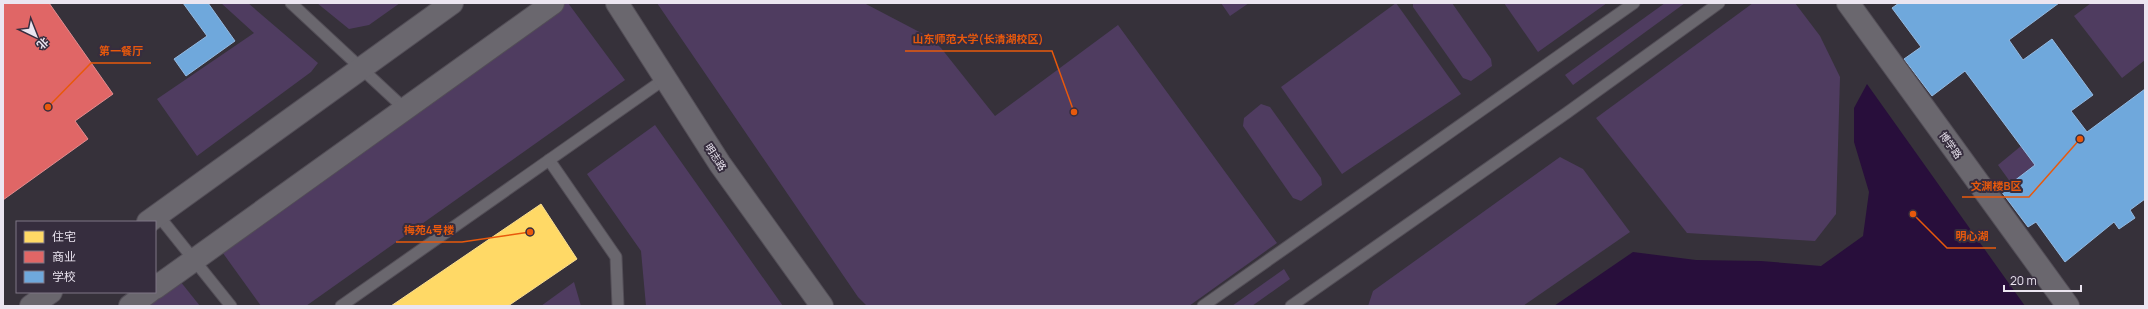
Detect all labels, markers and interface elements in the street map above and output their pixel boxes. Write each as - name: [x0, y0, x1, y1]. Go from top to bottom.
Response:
- north arrow: [16, 16, 56, 56]
- callout: 山东师范大学(长清湖校区): [905, 28, 1052, 51]
- text: 山东师范大学(长清湖校区): [913, 31, 1043, 46]
- text: 北: [34, 34, 52, 53]
- callout: 第一餐厅: [91, 40, 151, 63]
- text: 第一餐厅: [99, 43, 143, 58]
- street label: 博学路: [1937, 129, 1965, 161]
- street label: 明志路: [702, 141, 730, 173]
- callout: 文渊楼B区: [1962, 174, 2029, 197]
- text: 文渊楼B区: [1971, 178, 2021, 193]
- callout: 梅苑4号楼: [396, 219, 462, 242]
- legend: [16, 221, 156, 293]
- text: 梅苑4号楼: [404, 222, 454, 237]
- callout: 明心湖: [1947, 225, 1996, 248]
- text: 住宅: [52, 228, 76, 245]
- text: 明心湖: [1956, 228, 1989, 243]
- text: 商业: [52, 248, 76, 265]
- scale bar: [2004, 267, 2081, 293]
- text: 学校: [52, 268, 76, 285]
- text: 20 m: [2010, 272, 2037, 289]

